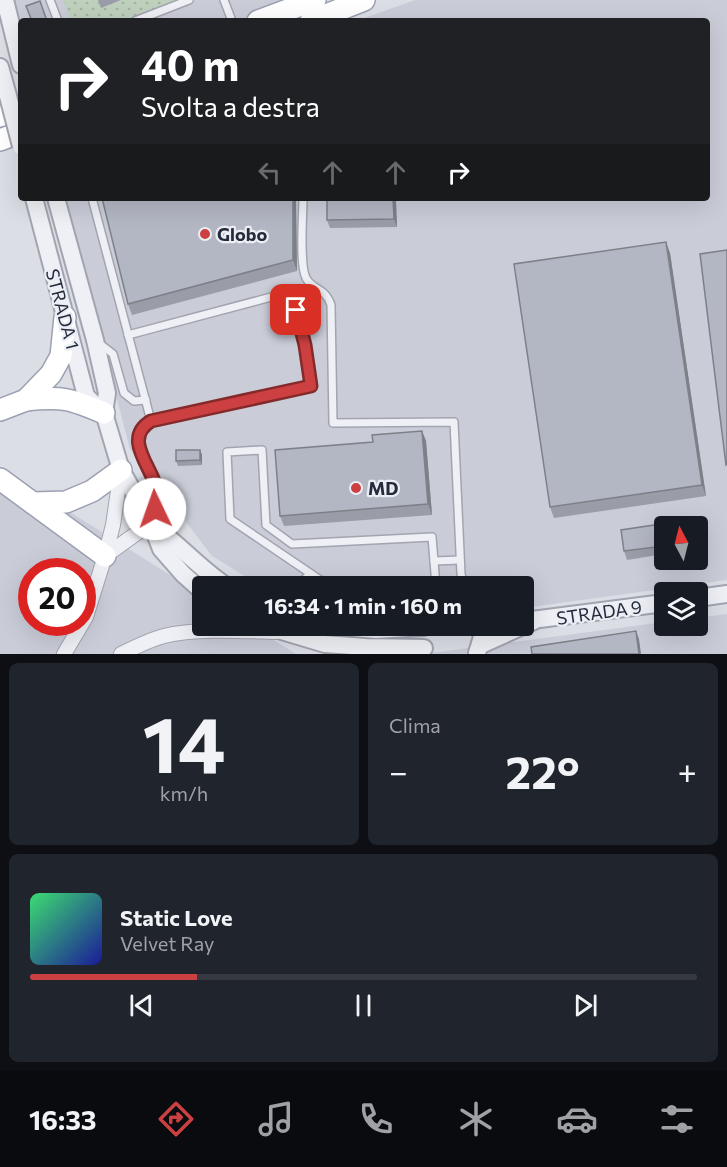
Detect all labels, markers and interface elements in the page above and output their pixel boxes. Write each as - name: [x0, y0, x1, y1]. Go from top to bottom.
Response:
- text: 40 m: [141, 38, 239, 90]
- icon: right: [42, 42, 120, 120]
- text: Svolta a destra: [141, 90, 320, 123]
- icon: left: [253, 156, 286, 189]
- icon: ahead: [316, 156, 349, 189]
- icon: ahead: [379, 156, 412, 189]
- icon: right: [442, 156, 475, 189]
- place label: Globo: [217, 223, 267, 245]
- marker: Globo: [198, 227, 212, 241]
- street label: STRADA 1: [42, 266, 84, 352]
- pin: [270, 284, 321, 335]
- icon: arrive: [279, 293, 312, 326]
- position arrow: [123, 477, 187, 541]
- place label: MD: [368, 477, 399, 499]
- marker: MD: [349, 481, 363, 495]
- north arrow: [654, 516, 708, 570]
- map controls: [654, 516, 708, 636]
- speed limit sign: 20: [18, 558, 96, 636]
- button: layers: [654, 582, 708, 636]
- text: 16:34 · 1 min · 160 m: [264, 592, 462, 619]
- street label: STRADA 9: [555, 595, 643, 629]
- text: 14: [142, 694, 226, 789]
- text: Clima: [389, 713, 441, 737]
- text: 22°: [506, 743, 580, 798]
- text: −: [389, 750, 408, 791]
- text: +: [678, 750, 697, 791]
- text: km/h: [160, 781, 208, 805]
- text: Static Love: [120, 904, 233, 931]
- text: Velvet Ray: [120, 931, 214, 955]
- icon: previous: [125, 989, 158, 1022]
- icon: pause: [347, 989, 380, 1022]
- icon: next: [569, 989, 602, 1022]
- icon: directions: [155, 1098, 197, 1140]
- icon: music: [255, 1098, 297, 1140]
- icon: phone: [355, 1098, 397, 1140]
- icon: climate: [455, 1098, 497, 1140]
- icon: car: [556, 1098, 598, 1140]
- icon: filters: [656, 1098, 698, 1140]
- text: 16:33: [29, 1103, 96, 1136]

